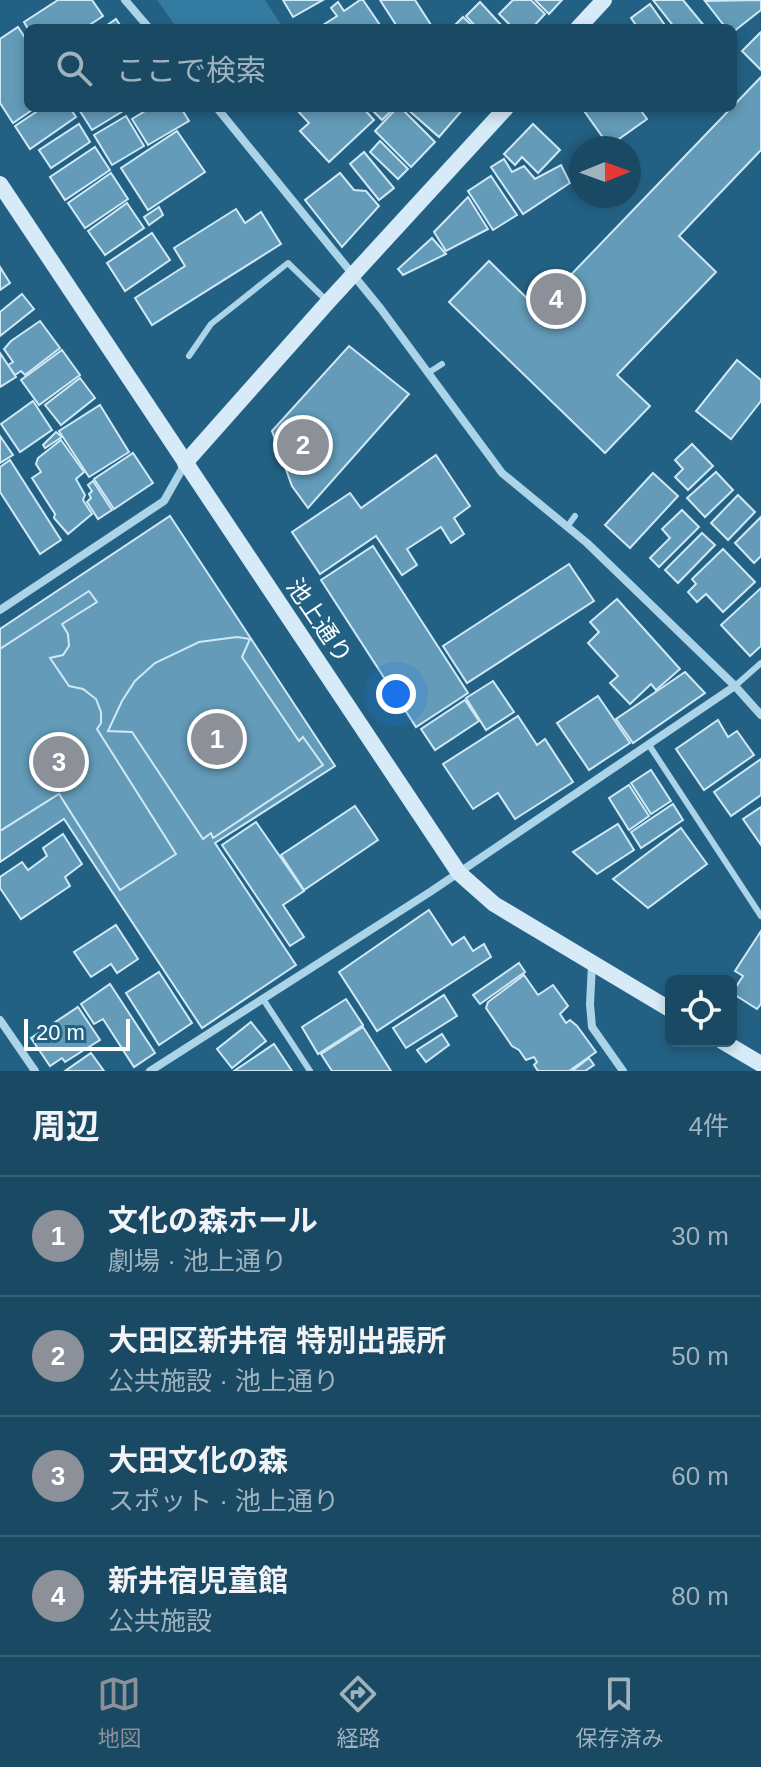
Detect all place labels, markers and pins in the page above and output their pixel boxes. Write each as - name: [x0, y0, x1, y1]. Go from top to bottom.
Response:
- pin: 4: [530, 269, 582, 329]
- pin: 2: [277, 415, 329, 475]
- pin: 1: [191, 709, 243, 769]
- pin: 3: [33, 732, 85, 792]

